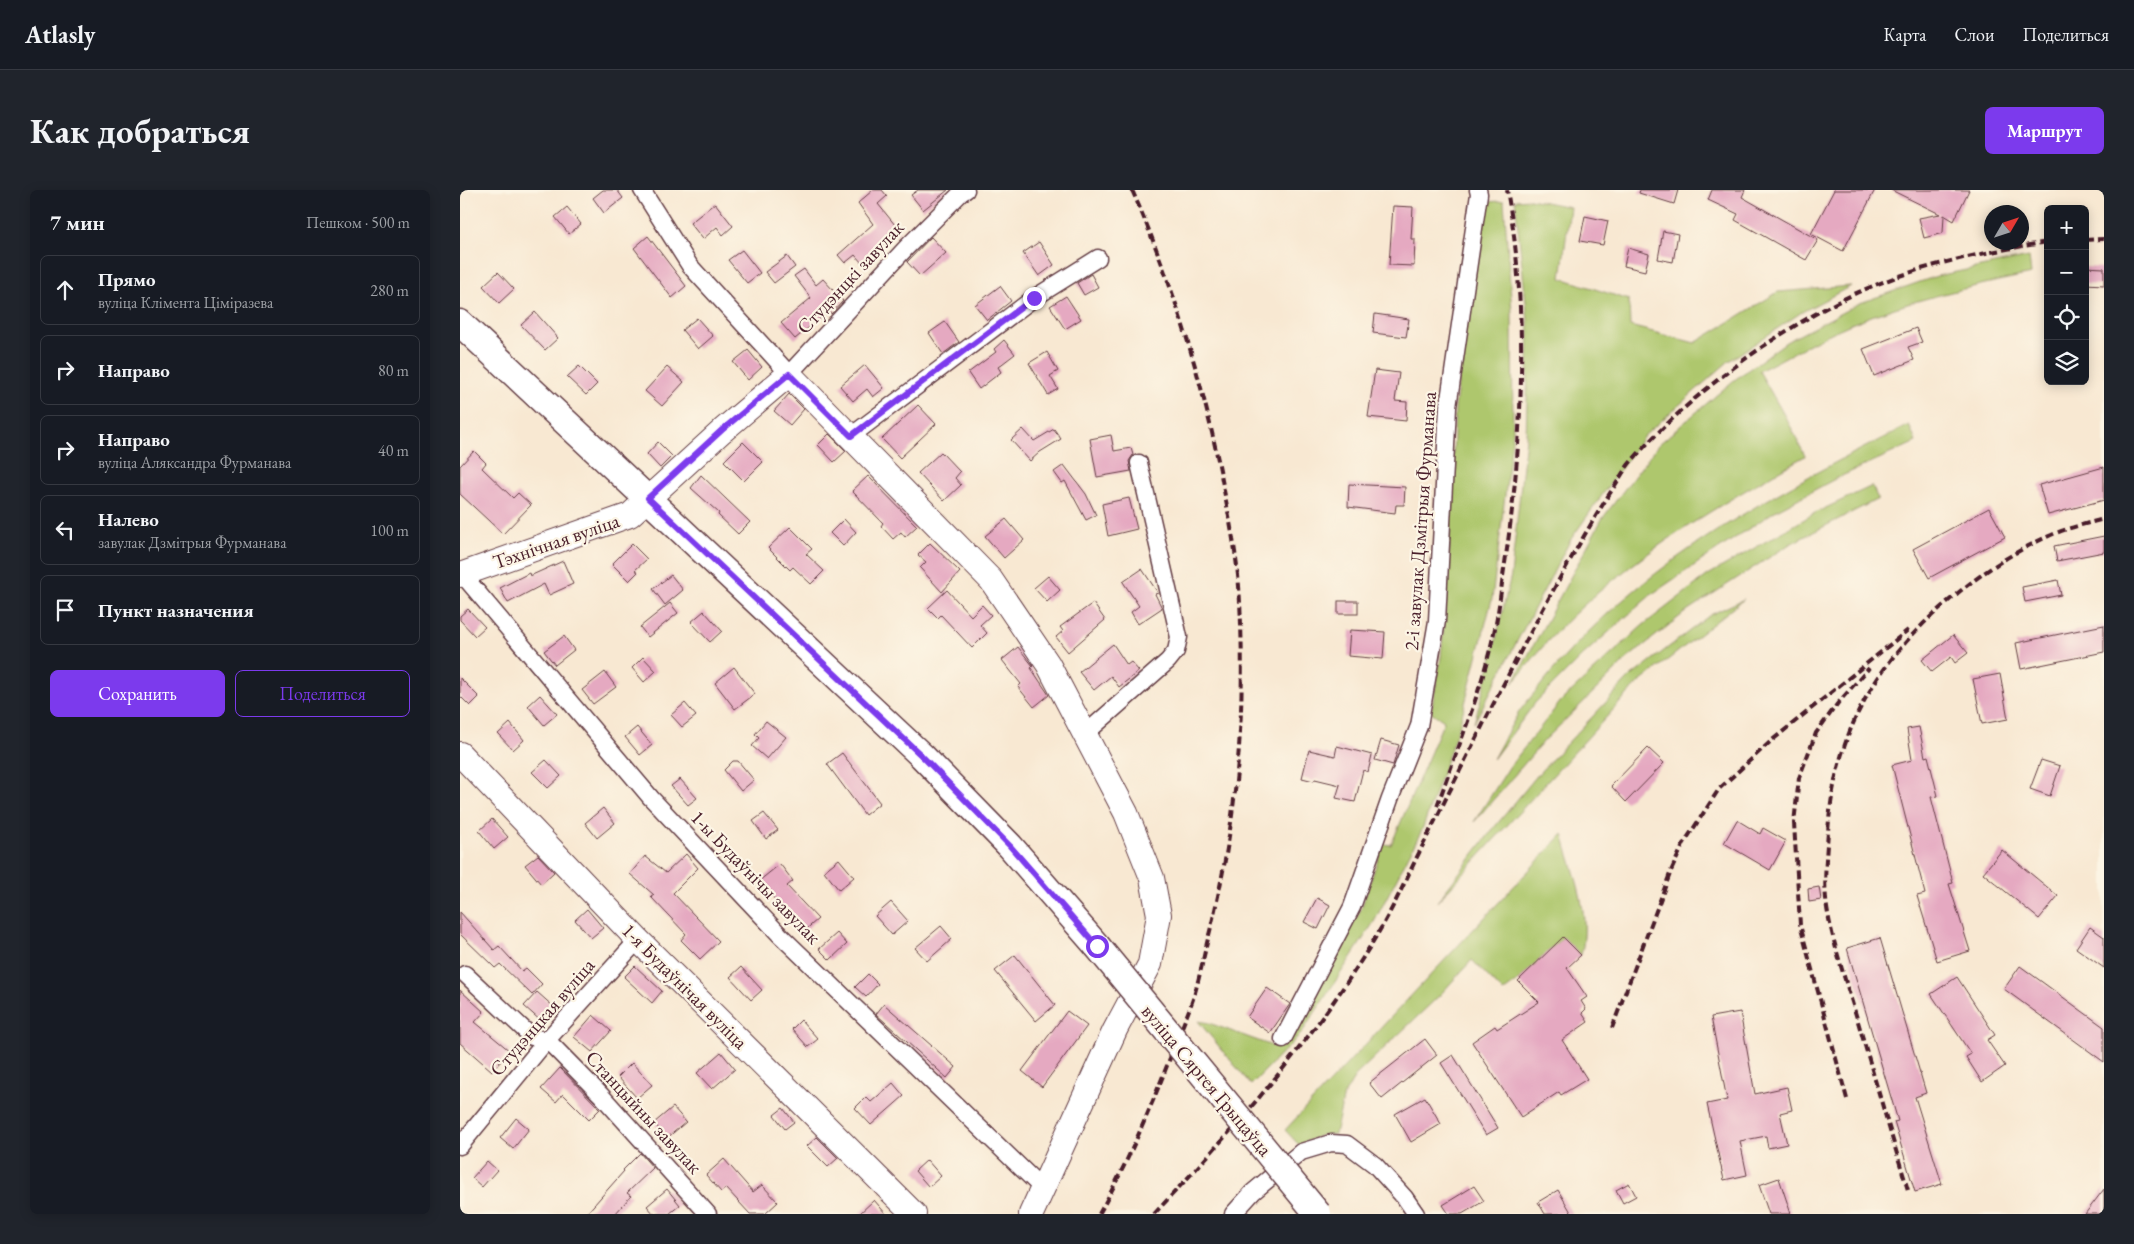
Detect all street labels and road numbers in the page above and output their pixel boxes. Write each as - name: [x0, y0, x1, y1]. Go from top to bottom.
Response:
- street label: Студэнцкі завулак: [791, 214, 910, 339]
- street label: 2-і завулак Дзмітрыя Фурманава: [1398, 391, 1442, 651]
- street label: Тэхнічная вуліца: [489, 507, 623, 575]
- street label: 1-ы Будаўнічы завулак: [685, 804, 827, 950]
- street label: 1-я Будаўнічая вуліца: [616, 917, 754, 1055]
- street label: Студэнцкая вуліца: [484, 953, 600, 1081]
- street label: вуліца Сяргея Грыцаўца: [1136, 999, 1278, 1161]
- street label: Станцыйны завулак: [580, 1045, 708, 1180]

